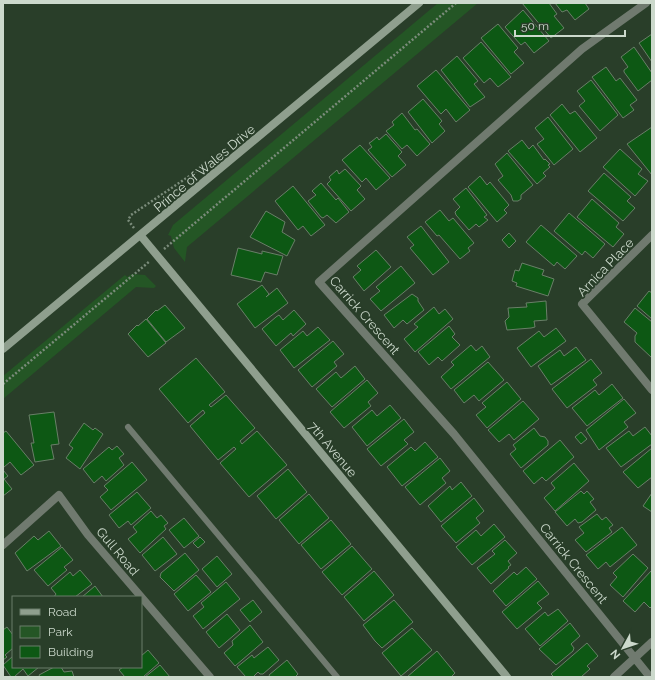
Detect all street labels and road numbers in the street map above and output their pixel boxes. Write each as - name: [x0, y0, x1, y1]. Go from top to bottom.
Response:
- street label: Prince of Wales Drive: [151, 121, 258, 215]
- street label: Arnica Place: [574, 235, 637, 299]
- street label: Carrick Crescent: [326, 273, 403, 358]
- street label: 7th Avenue: [305, 419, 360, 480]
- street label: Carrick Crescent: [537, 520, 611, 607]
- street label: Gull Road: [93, 524, 142, 578]

